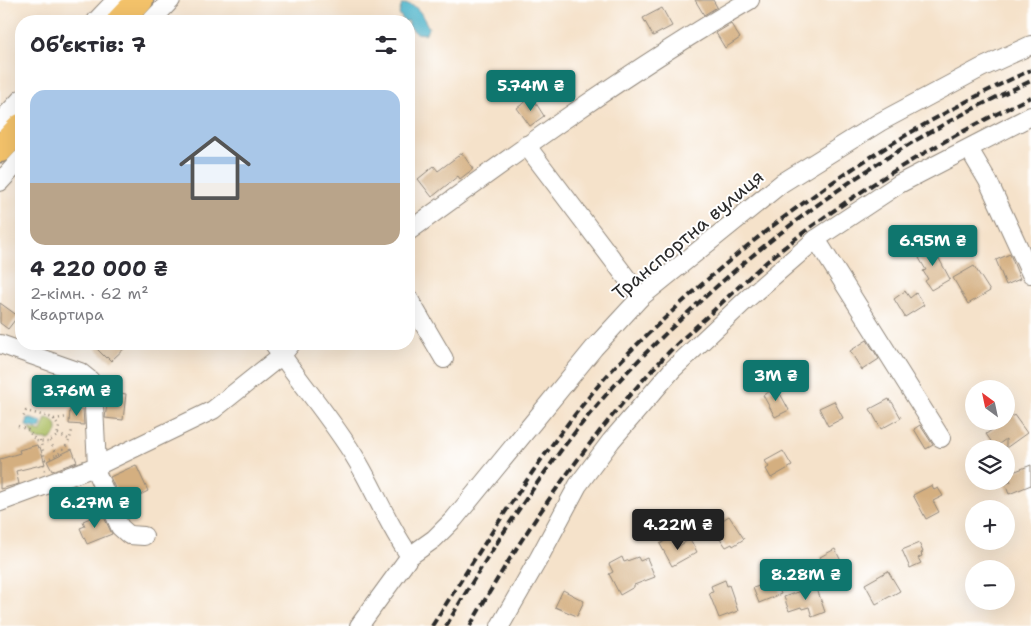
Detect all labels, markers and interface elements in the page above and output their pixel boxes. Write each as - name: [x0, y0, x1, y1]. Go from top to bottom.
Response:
- text: Об’єктів: 7: [30, 31, 146, 59]
- icon: filters: [372, 31, 400, 59]
- pin: 5.74M ₴: [485, 70, 577, 112]
- text: 5.74M ₴: [497, 75, 565, 96]
- icon: home: [170, 123, 260, 213]
- street label: Транспортна вулиця: [607, 164, 769, 306]
- pin: 6.95M ₴: [887, 224, 979, 267]
- text: 6.95M ₴: [899, 230, 967, 251]
- text: 4 220 000 ₴: [30, 255, 168, 283]
- text: 2-кімн. · 62 m²: [30, 283, 149, 304]
- text: Квартира: [30, 304, 104, 325]
- pin: 3M ₴: [746, 360, 806, 402]
- text: 3M ₴: [754, 365, 798, 386]
- pin: 3.76M ₴: [31, 374, 123, 417]
- text: 3.76M ₴: [43, 380, 111, 401]
- north arrow: [965, 380, 1015, 430]
- map controls: [965, 380, 1015, 610]
- button: layers: [965, 440, 1015, 490]
- pin: 6.27M ₴: [49, 486, 141, 529]
- text: 6.27M ₴: [60, 492, 130, 513]
- button: +: [965, 500, 1015, 550]
- pin: 4.22M ₴: [632, 508, 724, 551]
- text: 4.22M ₴: [643, 514, 713, 535]
- pin: 8.28M ₴: [760, 558, 852, 601]
- button: −: [965, 560, 1015, 610]
- text: 8.28M ₴: [771, 564, 841, 585]

